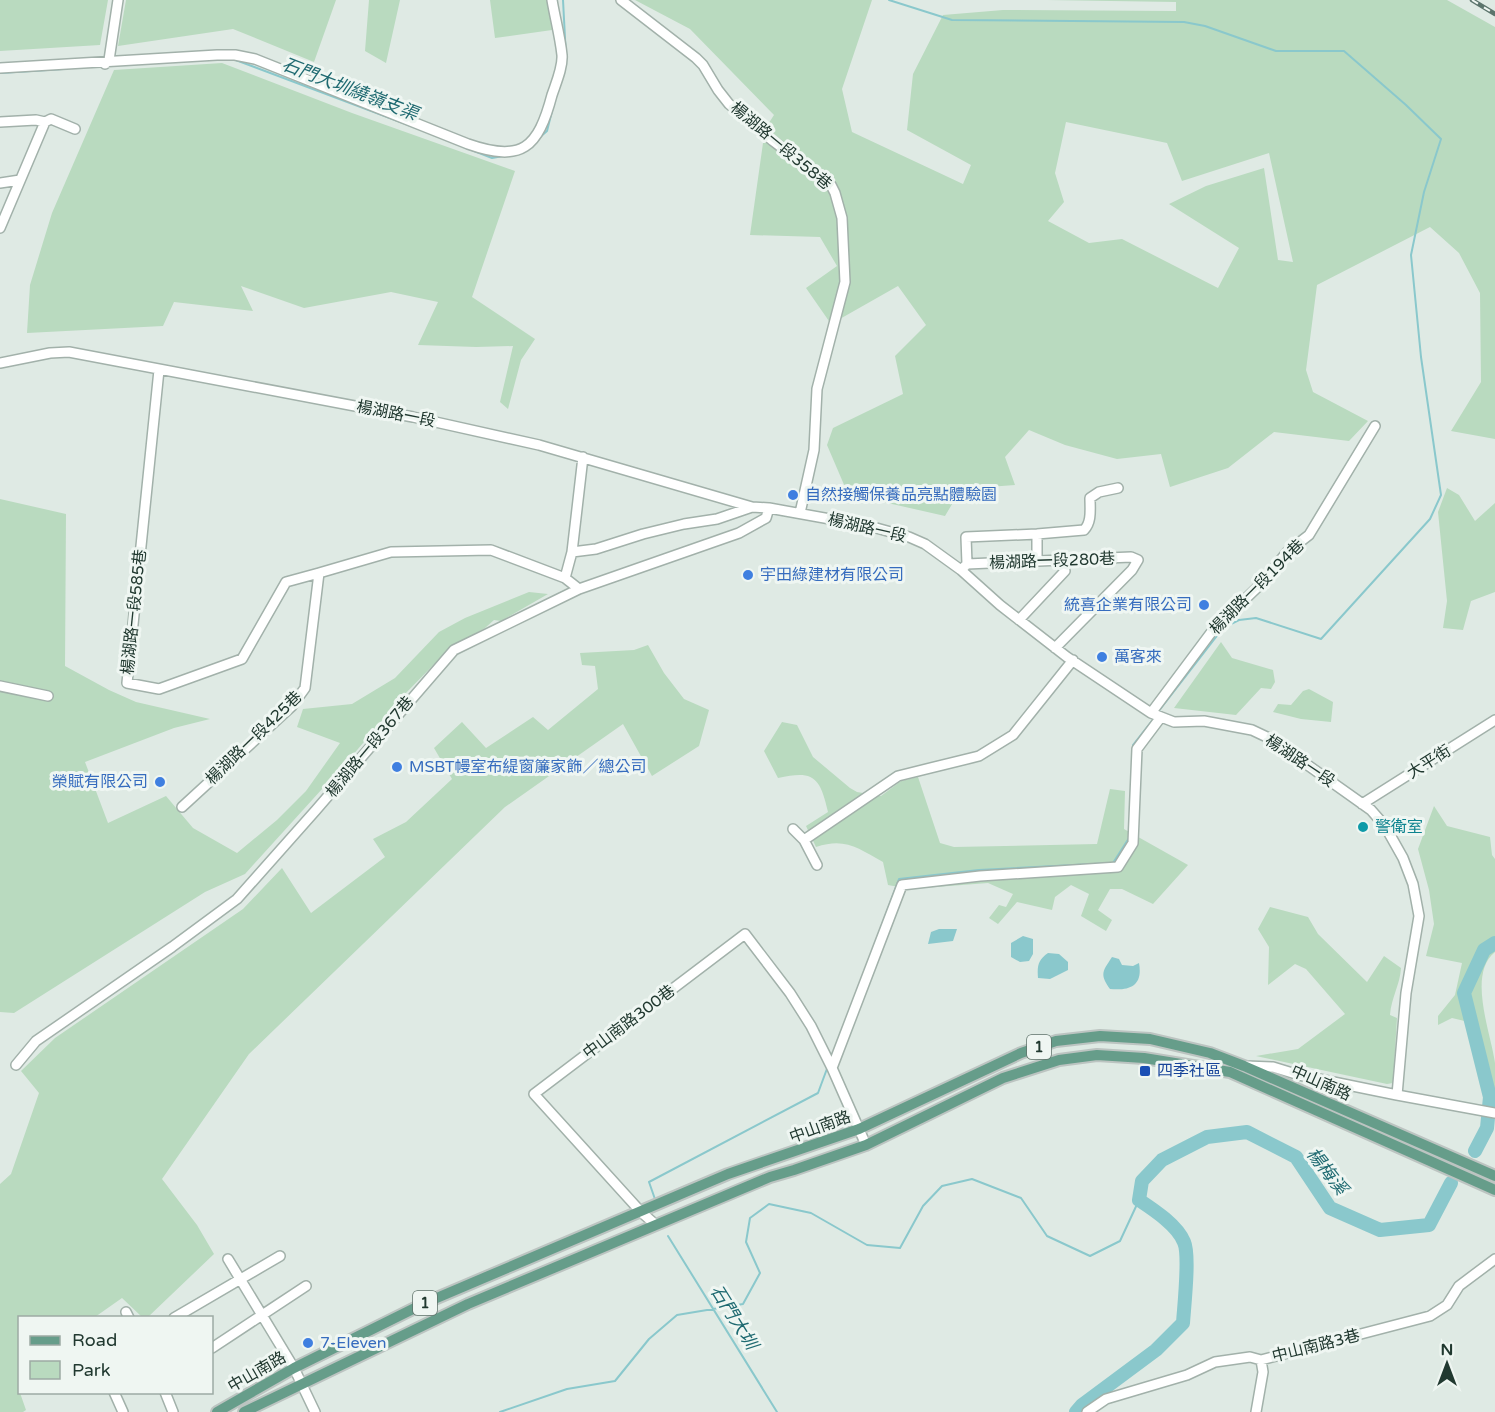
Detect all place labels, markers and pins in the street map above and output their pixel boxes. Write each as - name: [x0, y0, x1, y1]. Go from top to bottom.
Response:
- place label: 自然接觸保養品亮點體驗園: [805, 485, 997, 505]
- marker: 自然接觸保養品亮點體驗園: [786, 488, 800, 502]
- place label: 宇田綠建材有限公司: [760, 565, 904, 585]
- marker: 宇田綠建材有限公司: [741, 568, 755, 582]
- place label: 統喜企業有限公司: [1064, 595, 1192, 615]
- marker: 統喜企業有限公司: [1197, 598, 1211, 612]
- place label: 萬客來: [1114, 647, 1162, 667]
- marker: 萬客來: [1095, 650, 1109, 664]
- place label: MSBT幔室布緹窗簾家飾／總公司: [409, 757, 646, 777]
- marker: MSBT幔室布緹窗簾家飾／總公司: [390, 760, 404, 774]
- place label: 榮賦有限公司: [52, 772, 148, 792]
- marker: 榮賦有限公司: [153, 775, 167, 789]
- place label: 警衛室: [1375, 817, 1423, 837]
- marker: 警衛室: [1356, 820, 1370, 834]
- place label: 四季社區: [1157, 1061, 1221, 1081]
- marker: 四季社區: [1138, 1064, 1152, 1078]
- place label: 7-Eleven: [320, 1333, 387, 1353]
- marker: 7-Eleven: [301, 1336, 315, 1350]

